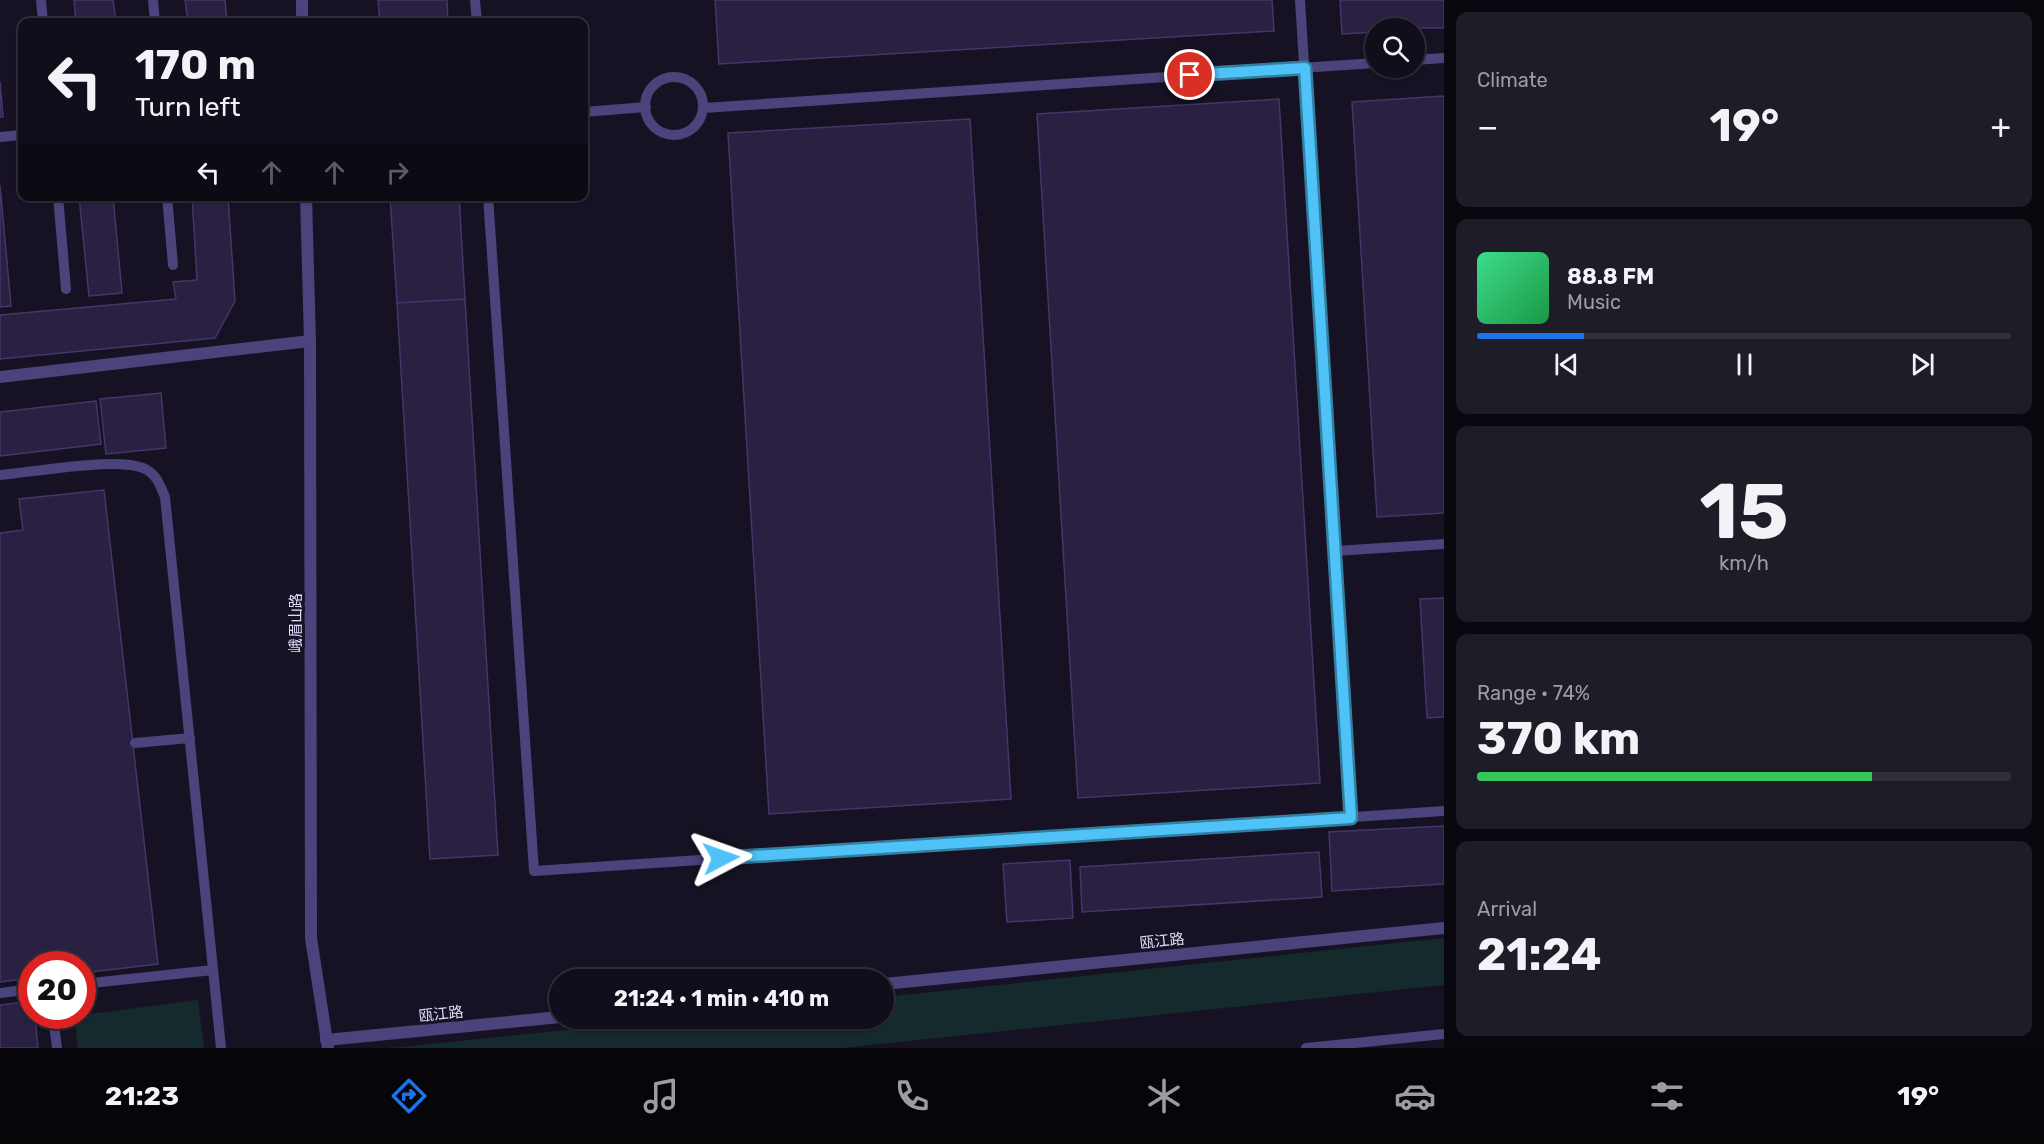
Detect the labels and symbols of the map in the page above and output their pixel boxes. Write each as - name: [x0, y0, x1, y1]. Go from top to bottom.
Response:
- pin: [1164, 49, 1215, 100]
- street label: 峨眉山路: [287, 593, 305, 653]
- position arrow: [689, 826, 753, 890]
- street label: 瓯江路: [1139, 930, 1185, 952]
- speed limit sign: 20: [18, 951, 96, 1029]
- street label: 瓯江路: [418, 1003, 464, 1025]

